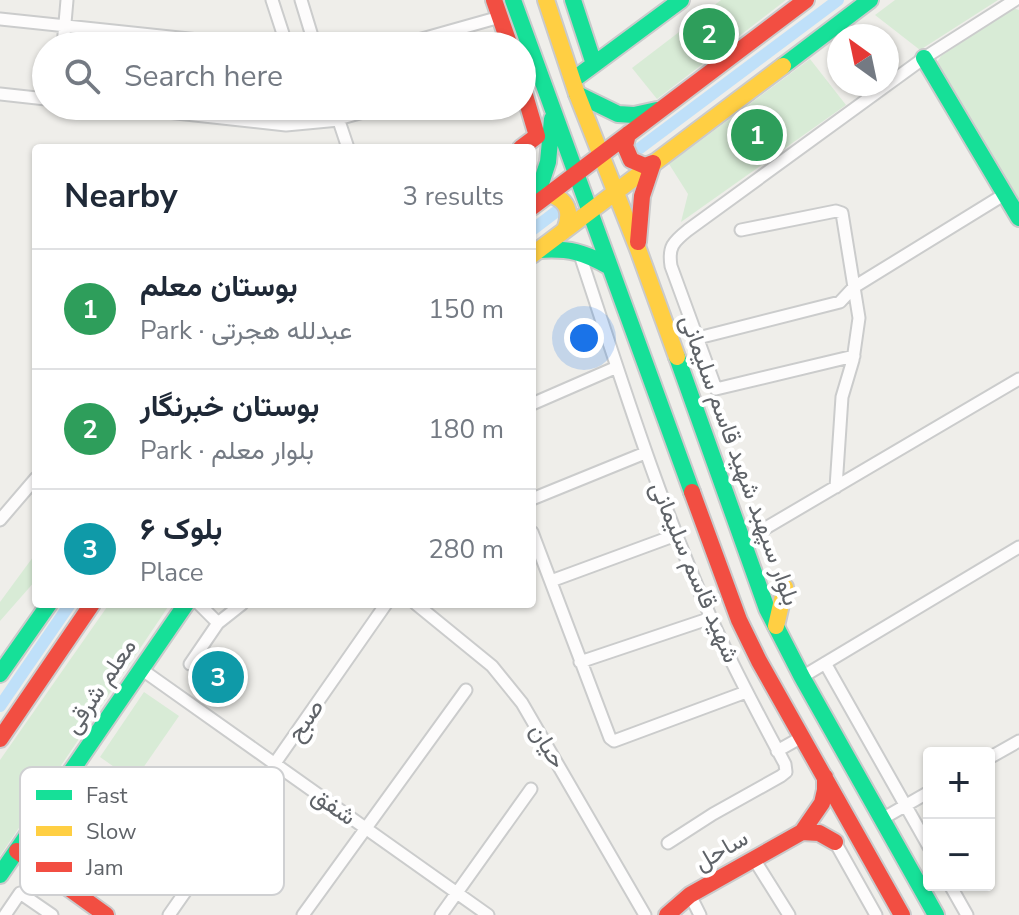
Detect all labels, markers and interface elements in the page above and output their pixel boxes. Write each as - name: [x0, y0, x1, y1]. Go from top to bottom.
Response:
- pin: 2: [683, 4, 735, 64]
- north arrow: [827, 24, 899, 96]
- search box: [32, 32, 536, 120]
- icon: search: [60, 54, 104, 98]
- text: Search here: [124, 56, 283, 97]
- pin: 1: [731, 105, 783, 165]
- text: Nearby: [64, 173, 178, 219]
- text: 3 results: [403, 179, 504, 214]
- text: بوستان معلم: [140, 266, 298, 307]
- text: 1: [82, 292, 98, 327]
- text: 150 m: [428, 292, 504, 327]
- street label: بلوار سپهبد شهید قاسم سلیمانی: [674, 311, 806, 609]
- text: Park · عبدلله هجرتی: [140, 313, 352, 348]
- your location: [564, 318, 604, 358]
- text: بوستان خبرنگار: [140, 386, 319, 427]
- text: 2: [82, 412, 98, 447]
- text: 180 m: [428, 412, 504, 447]
- text: Park · بلوار معلم: [140, 433, 314, 468]
- street label: شهید قاسم سلیمانی: [644, 477, 746, 667]
- text: بلوک ۶: [140, 509, 222, 550]
- text: 3: [82, 532, 98, 567]
- text: 280 m: [428, 532, 504, 567]
- text: Place: [140, 555, 204, 590]
- street label: معلم شرقی: [56, 632, 144, 740]
- pin: 3: [192, 647, 244, 707]
- street label: صبح: [279, 692, 332, 748]
- street label: حیان: [522, 717, 574, 775]
- map controls: [923, 747, 995, 891]
- button: +: [923, 747, 995, 819]
- legend: [20, 767, 284, 895]
- street label: شفق: [305, 779, 363, 833]
- text: Fast: [86, 781, 128, 811]
- text: Slow: [86, 817, 137, 847]
- button: −: [923, 819, 995, 891]
- street label: ساحل: [688, 822, 754, 878]
- text: Jam: [85, 853, 124, 883]

